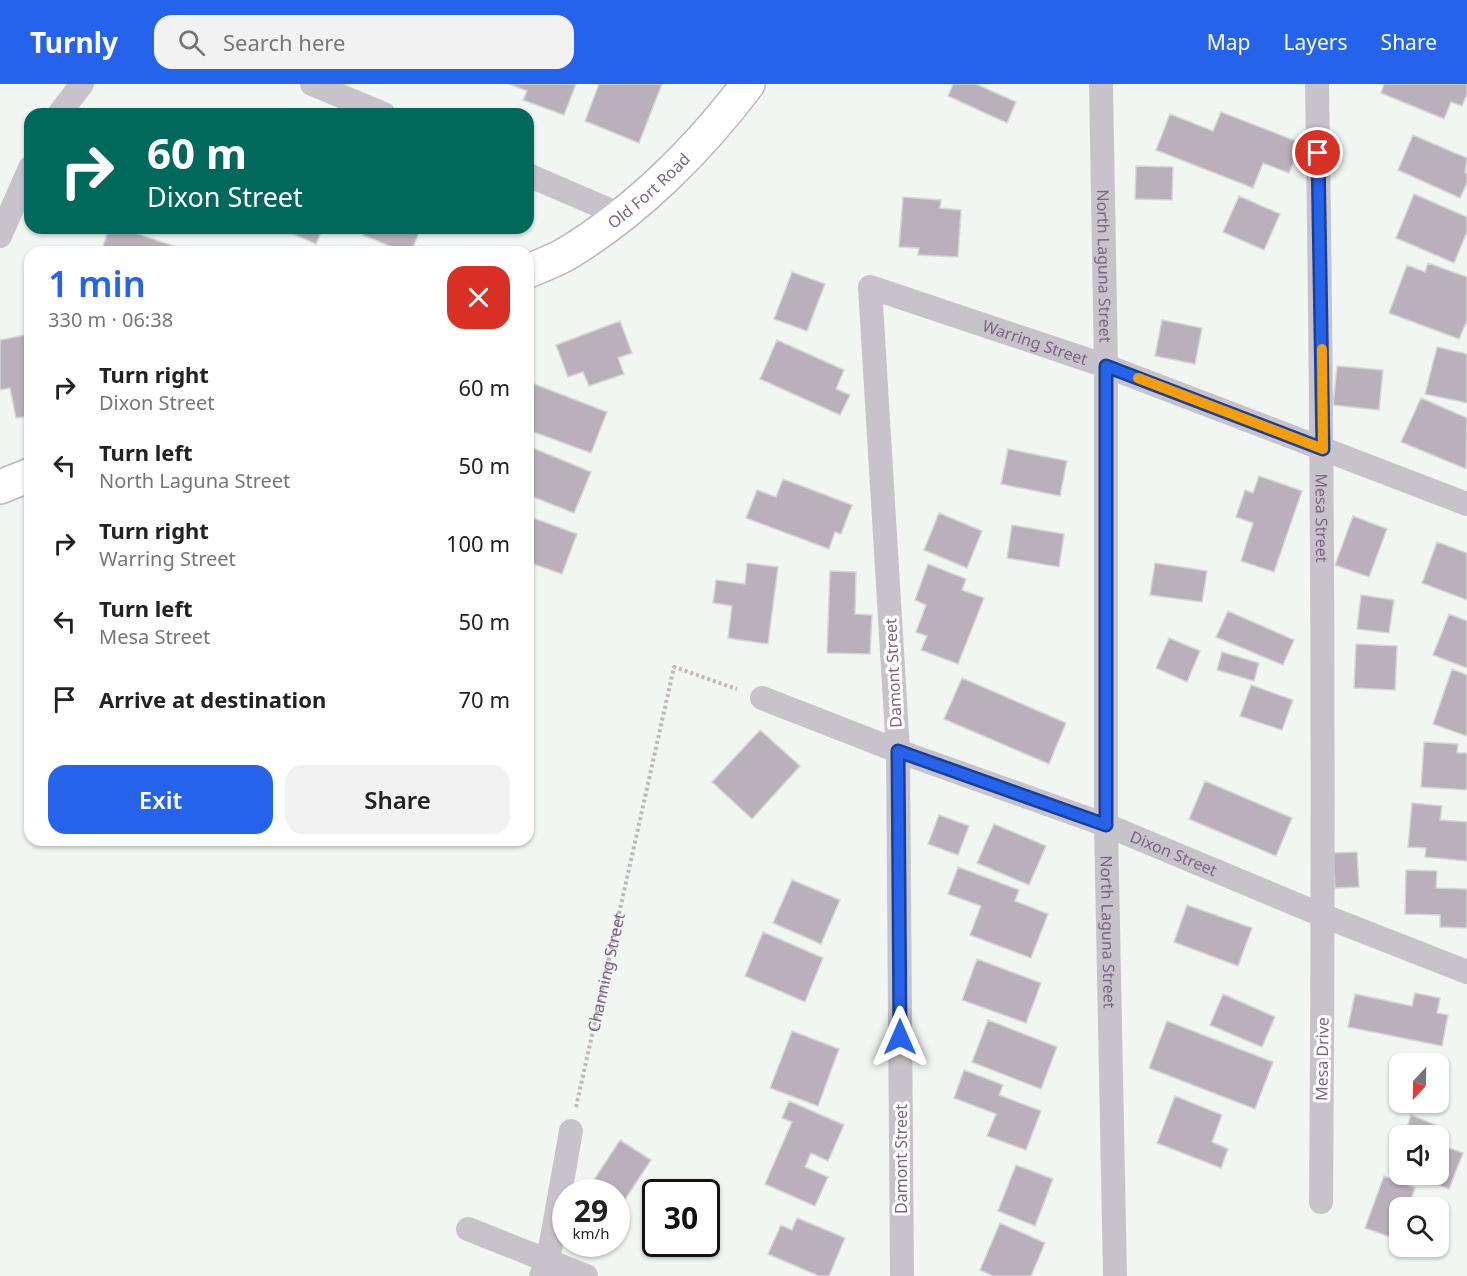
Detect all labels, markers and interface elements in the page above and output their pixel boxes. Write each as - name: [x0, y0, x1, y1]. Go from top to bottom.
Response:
- search box: [154, 15, 574, 69]
- text: Turnly: [30, 23, 118, 61]
- icon: search: [175, 26, 208, 59]
- text: Search here: [223, 27, 345, 57]
- text: Map: [1207, 28, 1251, 56]
- text: Layers: [1284, 28, 1348, 56]
- text: Share: [1381, 28, 1437, 56]
- text: 60 m: [147, 124, 247, 181]
- pin: [1292, 127, 1343, 178]
- icon: right: [48, 132, 126, 210]
- icon: arrive: [1301, 136, 1334, 169]
- street label: Old Fort Road: [603, 148, 695, 233]
- text: Dixon Street: [147, 178, 303, 215]
- street label: North Laguna Street: [1092, 189, 1117, 343]
- text: 1 min: [48, 259, 146, 308]
- button: close: [447, 266, 510, 329]
- text: 330 m · 06:38: [48, 306, 173, 333]
- street label: Warring Street: [980, 314, 1091, 370]
- text: Turn right: [99, 359, 209, 389]
- icon: right: [48, 371, 81, 404]
- text: 60 m: [459, 372, 510, 402]
- text: Dixon Street: [99, 389, 214, 416]
- text: Turn left: [99, 437, 193, 467]
- icon: left: [48, 449, 81, 482]
- text: 50 m: [459, 450, 510, 480]
- text: North Laguna Street: [99, 467, 290, 494]
- street label: Mesa Street: [1310, 473, 1333, 563]
- text: Turn right: [99, 515, 209, 545]
- icon: right: [48, 527, 81, 560]
- text: 100 m: [446, 528, 510, 558]
- text: Warring Street: [99, 545, 236, 572]
- text: Turn left: [99, 593, 193, 623]
- icon: left: [48, 605, 81, 638]
- text: 50 m: [459, 606, 510, 636]
- street label: Damont Street: [879, 617, 907, 728]
- text: Mesa Street: [99, 623, 210, 650]
- icon: arrive: [48, 683, 81, 716]
- text: Arrive at destination: [99, 684, 326, 714]
- text: 70 m: [459, 684, 510, 714]
- button: Exit: [48, 765, 273, 834]
- button: Share: [285, 765, 510, 834]
- street label: Dixon Street: [1127, 825, 1221, 881]
- street label: North Laguna Street: [1096, 855, 1121, 1009]
- street label: Channing Street: [582, 910, 630, 1034]
- position arrow: [868, 1005, 932, 1069]
- street label: Mesa Drive: [1310, 1017, 1334, 1101]
- north arrow: [1389, 1053, 1449, 1113]
- map controls: [1389, 1053, 1449, 1257]
- street label: Damont Street: [890, 1104, 912, 1214]
- button: sound: [1389, 1125, 1449, 1185]
- speed limit sign: 30: [642, 1179, 720, 1257]
- text: 29: [574, 1190, 608, 1231]
- button: search: [1389, 1197, 1449, 1257]
- text: km/h: [573, 1223, 609, 1243]

